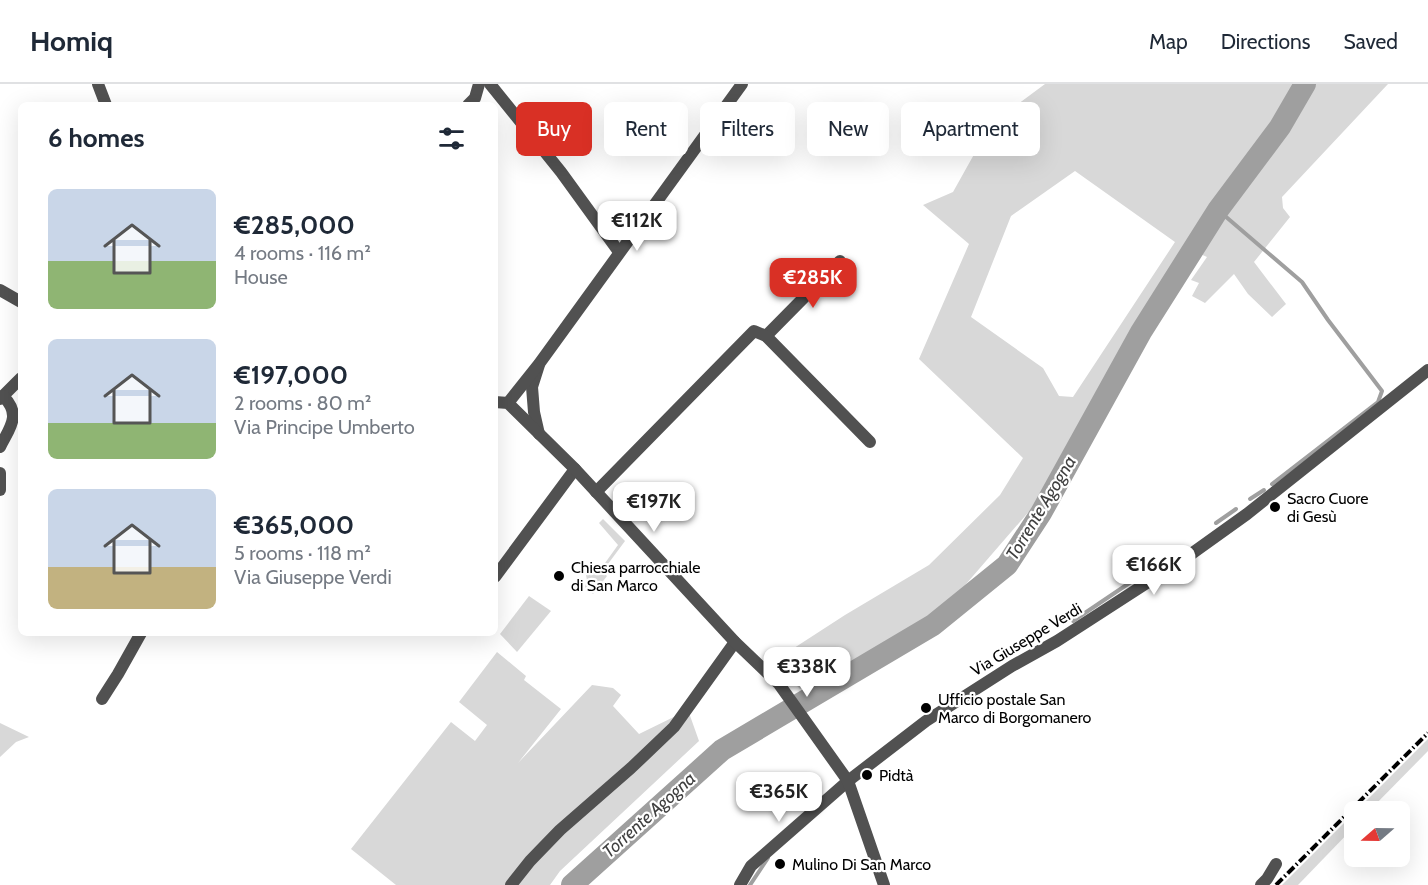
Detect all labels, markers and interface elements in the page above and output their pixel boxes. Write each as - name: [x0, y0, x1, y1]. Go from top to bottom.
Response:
- text: Homiq: [30, 24, 113, 58]
- text: Map: [1149, 29, 1188, 54]
- text: Directions: [1221, 29, 1310, 54]
- text: Saved: [1343, 29, 1398, 54]
- chip: Buy: [516, 102, 592, 156]
- chip: Rent: [604, 102, 688, 156]
- chip: Filters: [700, 102, 795, 156]
- chip: New: [807, 102, 889, 156]
- chip: Apartment: [901, 102, 1040, 156]
- text: 6 homes: [48, 122, 145, 154]
- icon: filters: [435, 122, 468, 155]
- pin: €112K: [595, 201, 679, 252]
- text: €112K: [612, 208, 662, 232]
- text: €285,000: [234, 209, 355, 241]
- icon: home: [96, 213, 168, 285]
- text: 4 rooms · 116 m²: [234, 241, 371, 265]
- pin: €285K: [771, 258, 855, 309]
- text: House: [234, 265, 288, 289]
- text: €285K: [784, 265, 842, 289]
- text: €197,000: [234, 359, 348, 391]
- icon: home: [96, 363, 168, 435]
- text: 2 rooms · 80 m²: [234, 391, 371, 415]
- text: Via Principe Umberto: [234, 415, 415, 439]
- water label: Torrente Agogna: [1001, 452, 1081, 564]
- pin: €197K: [612, 482, 696, 533]
- text: €197K: [627, 489, 681, 513]
- place label: Sacro Cuore di Gesù: [1287, 489, 1368, 526]
- marker: Sacro Cuore di Gesù: [1268, 500, 1282, 514]
- text: €365,000: [234, 509, 354, 541]
- icon: home: [96, 513, 168, 585]
- text: 5 rooms · 118 m²: [234, 541, 371, 565]
- pin: €166K: [1112, 545, 1196, 596]
- text: €166K: [1126, 552, 1182, 576]
- place label: Chiesa parrocchiale di San Marco: [571, 558, 700, 595]
- text: Via Giuseppe Verdi: [234, 565, 392, 589]
- marker: Chiesa parrocchiale di San Marco: [552, 569, 566, 583]
- street label: Via Giuseppe Verdi: [967, 599, 1085, 680]
- pin: €338K: [765, 647, 849, 698]
- text: €338K: [778, 654, 837, 678]
- place label: Ufficio postale San Marco di Borgomanero: [938, 690, 1092, 727]
- marker: Ufficio postale San Marco di Borgomanero: [919, 701, 933, 715]
- place label: Pidtà: [879, 766, 914, 785]
- water label: Torrente Agogna: [598, 767, 700, 863]
- marker: Pidtà: [860, 768, 874, 782]
- pin: €365K: [737, 772, 821, 823]
- text: €365K: [750, 779, 808, 803]
- north arrow: [1344, 801, 1410, 867]
- map controls: [1344, 801, 1410, 867]
- place label: Mulino Di San Marco: [792, 855, 931, 874]
- marker: Mulino Di San Marco: [773, 857, 787, 871]

